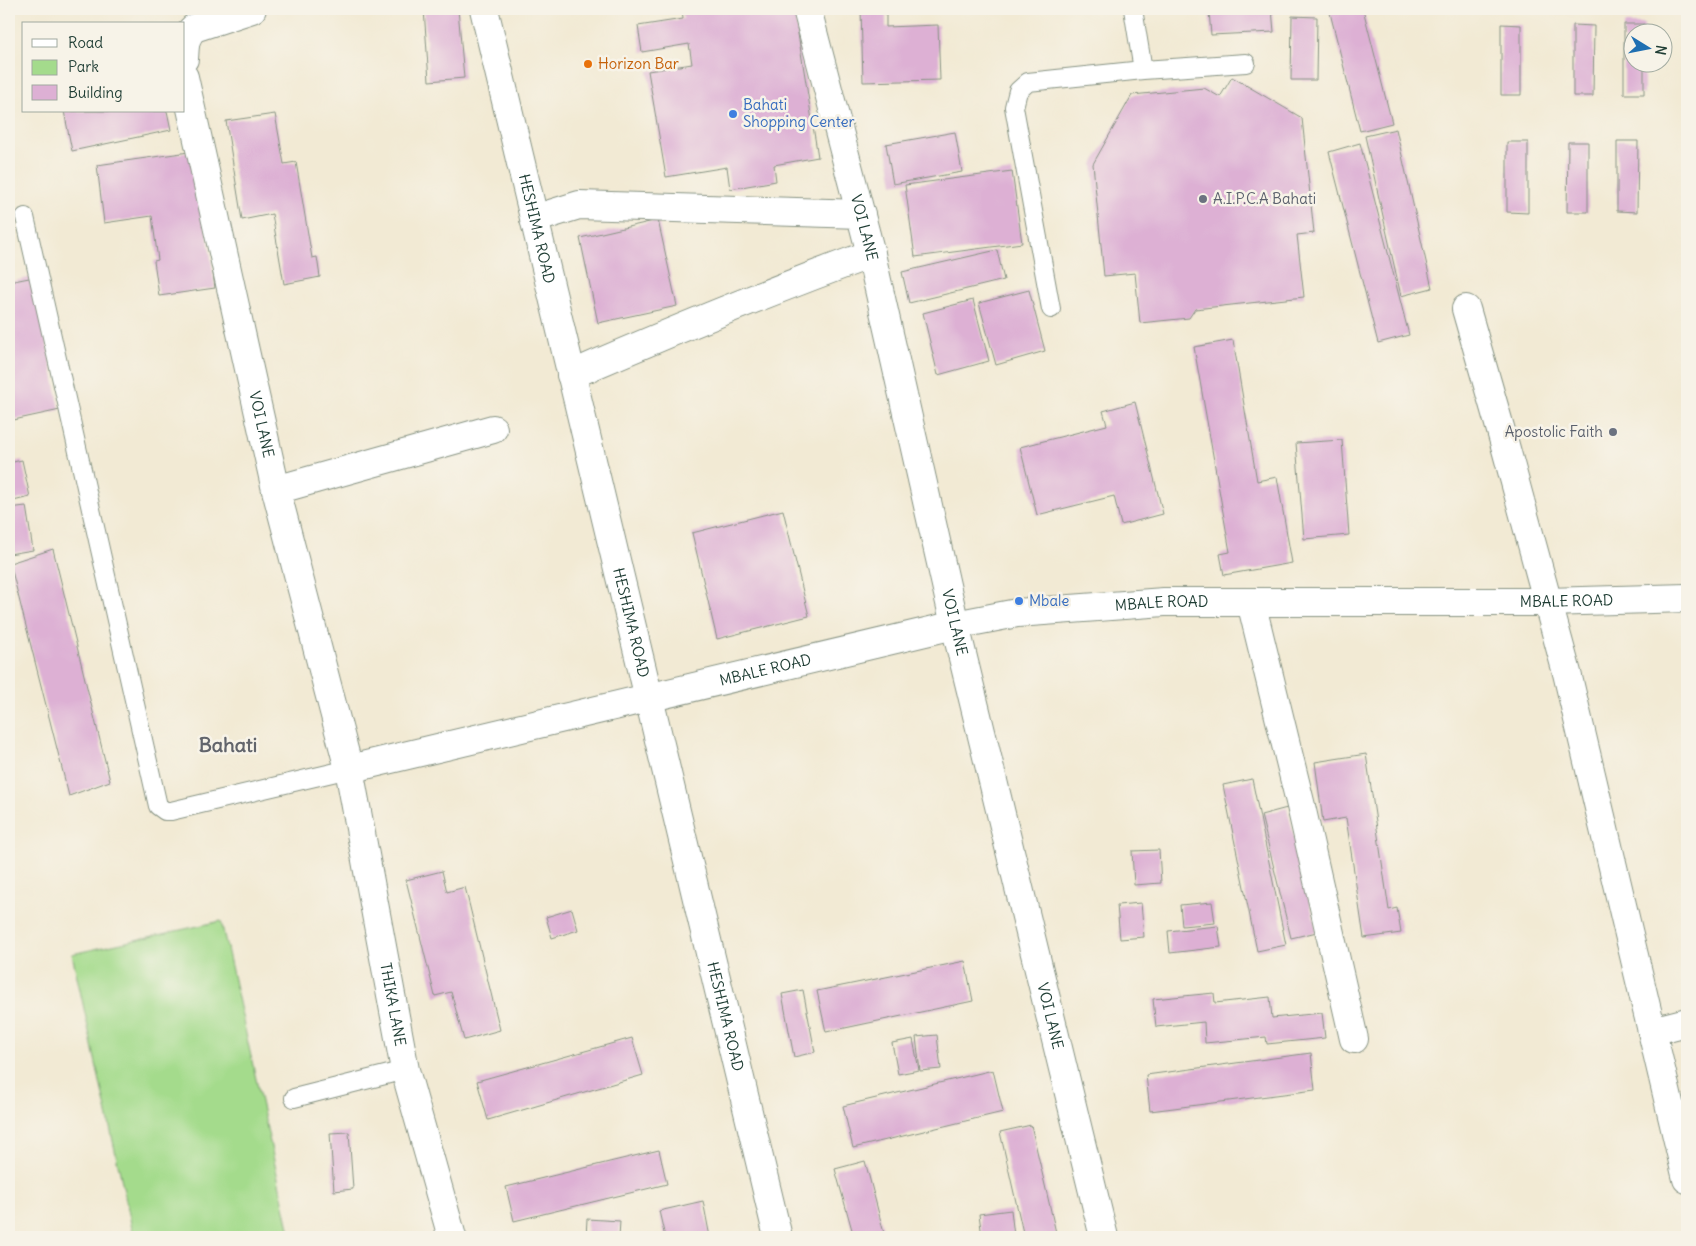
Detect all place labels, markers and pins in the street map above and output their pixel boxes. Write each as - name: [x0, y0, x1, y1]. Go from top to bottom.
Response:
- place label: Horizon Bar: [598, 54, 679, 73]
- marker: Horizon Bar: [582, 58, 594, 70]
- place label: Bahati Shopping Center: [743, 95, 855, 131]
- marker: Bahati Shopping Center: [727, 108, 739, 120]
- place label: A.I.P.C.A Bahati: [1213, 189, 1316, 208]
- marker: A.I.P.C.A Bahati: [1197, 193, 1209, 205]
- place label: Apostolic Faith: [1505, 422, 1603, 441]
- marker: Apostolic Faith: [1607, 426, 1619, 438]
- place label: Mbale: [1029, 591, 1069, 610]
- marker: Mbale: [1013, 595, 1025, 607]

